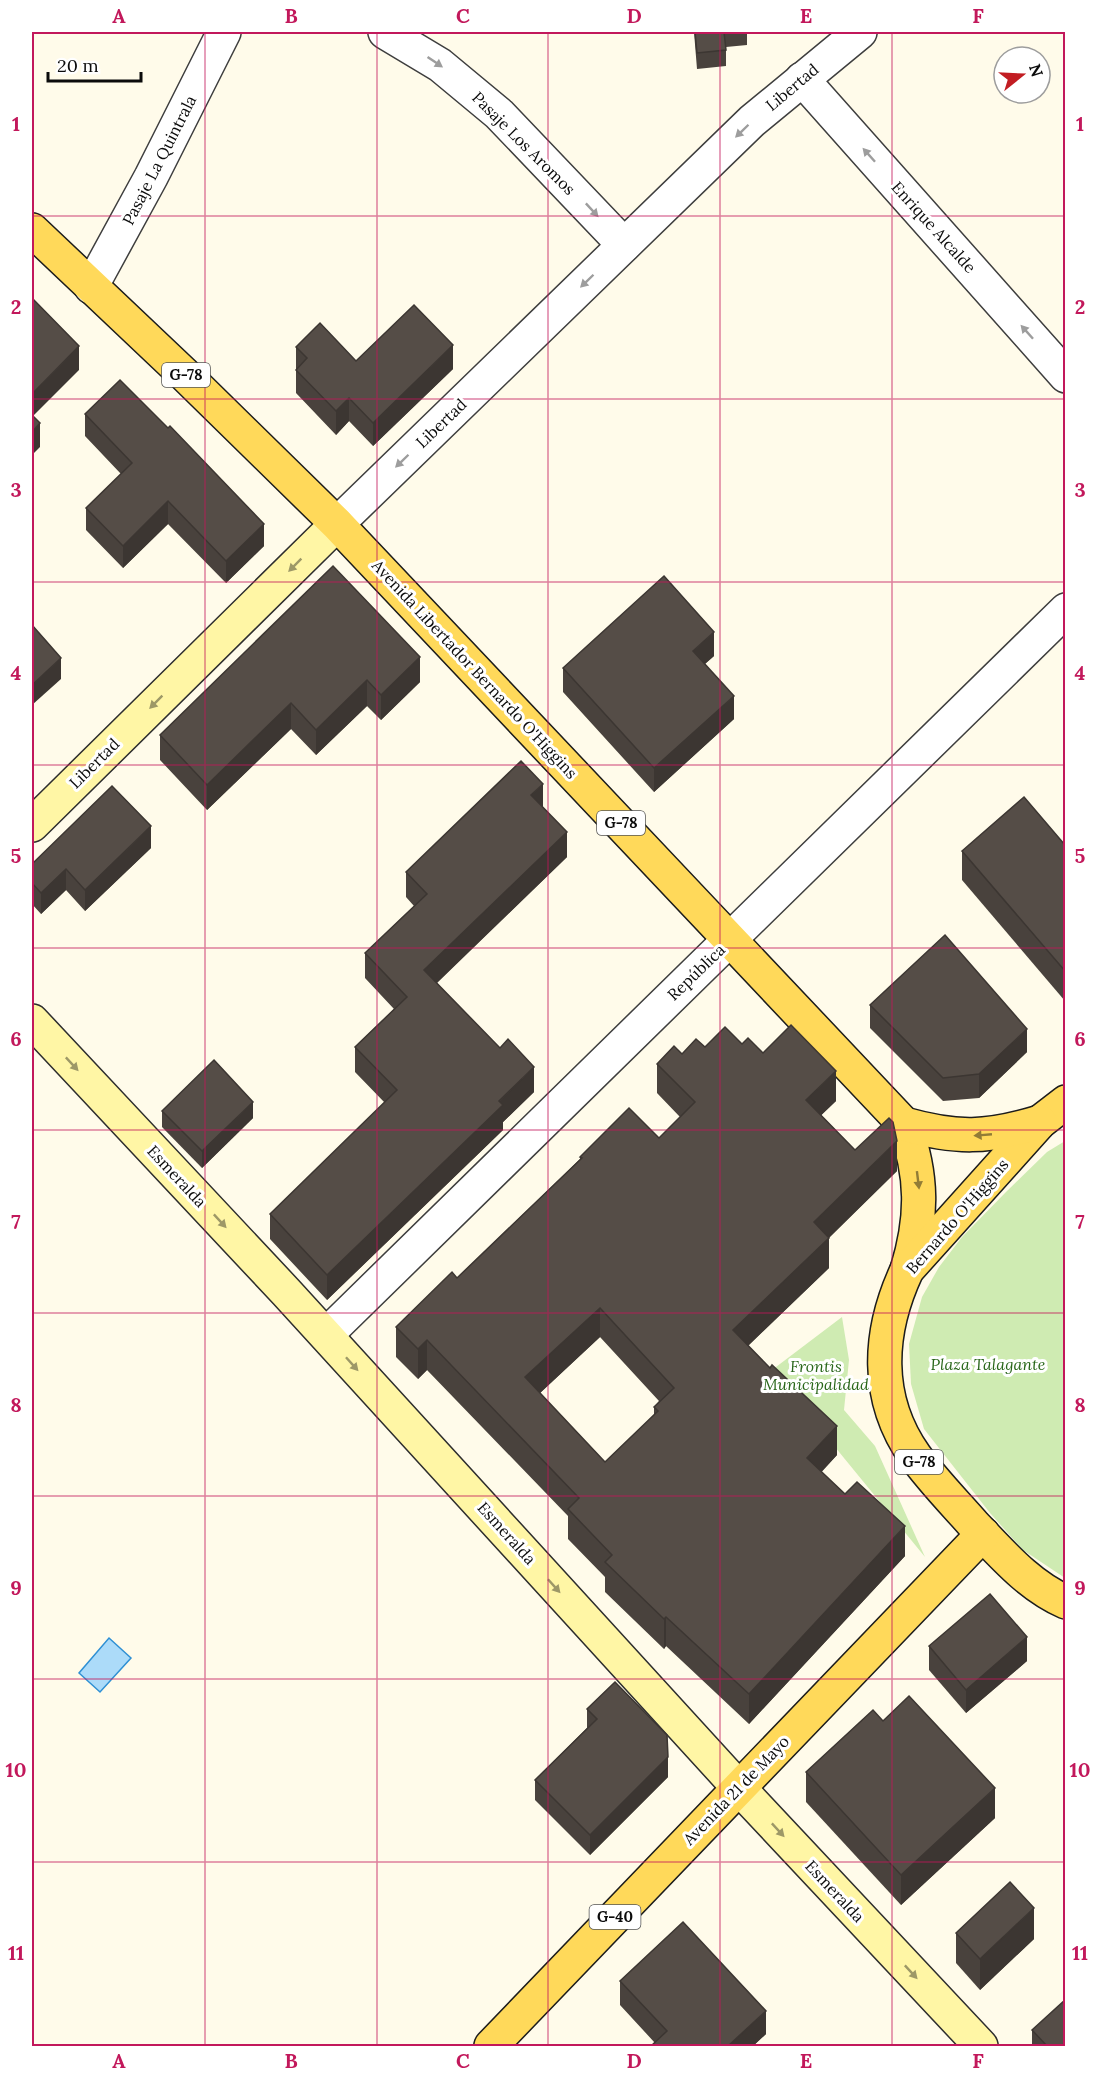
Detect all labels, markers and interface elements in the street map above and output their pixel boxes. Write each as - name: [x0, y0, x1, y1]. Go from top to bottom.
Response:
- text: A: [112, 3, 126, 28]
- text: B: [284, 3, 298, 28]
- text: C: [456, 3, 470, 28]
- text: D: [626, 3, 642, 28]
- text: E: [800, 3, 812, 28]
- text: F: [972, 3, 984, 28]
- scale bar: [48, 45, 141, 83]
- north arrow: [992, 45, 1052, 105]
- text: 20 m: [57, 54, 99, 77]
- one-way arrow: [427, 57, 443, 68]
- street label: Libertad: [762, 59, 823, 115]
- text: N: [1025, 61, 1048, 79]
- street label: Pasaje Los Aromos: [468, 87, 580, 199]
- street label: Pasaje La Quintrala: [118, 92, 200, 228]
- text: 1: [12, 111, 20, 136]
- text: 1: [1076, 111, 1084, 136]
- one-way arrow: [734, 124, 749, 138]
- one-way arrow: [863, 148, 876, 163]
- street label: Enrique Alcalde: [888, 177, 981, 277]
- one-way arrow: [584, 203, 598, 217]
- one-way arrow: [580, 274, 594, 288]
- text: 2: [11, 294, 21, 319]
- text: 2: [1075, 294, 1085, 319]
- one-way arrow: [1021, 325, 1034, 340]
- road number: G-78: [162, 363, 210, 387]
- street label: Libertad: [411, 394, 471, 452]
- one-way arrow: [394, 454, 409, 468]
- text: 3: [10, 477, 22, 502]
- text: 3: [1074, 477, 1086, 502]
- street label: Avenida Libertador Bernardo O'Higgins: [367, 555, 582, 783]
- one-way arrow: [288, 558, 303, 572]
- text: 4: [11, 660, 22, 685]
- text: 4: [1075, 660, 1086, 685]
- one-way arrow: [150, 694, 164, 708]
- street label: Libertad: [65, 733, 124, 792]
- road number: G-78: [597, 811, 645, 835]
- text: 5: [11, 843, 22, 868]
- text: 5: [1075, 843, 1086, 868]
- street label: República: [663, 940, 729, 1004]
- text: 6: [10, 1026, 22, 1051]
- text: 6: [1074, 1026, 1086, 1051]
- one-way arrow: [64, 1056, 78, 1070]
- one-way arrow: [974, 1130, 993, 1140]
- street label: Esmeralda: [143, 1141, 211, 1211]
- street label: Bernardo O'Higgins: [902, 1154, 1012, 1278]
- one-way arrow: [913, 1171, 923, 1190]
- text: 7: [11, 1209, 21, 1234]
- text: 7: [1075, 1209, 1085, 1234]
- one-way arrow: [212, 1214, 226, 1228]
- park label: Plaza Talagante: [931, 1354, 1046, 1374]
- one-way arrow: [345, 1356, 358, 1371]
- park label: Frontis Municipalidad: [763, 1356, 869, 1394]
- text: 8: [10, 1392, 22, 1417]
- text: 8: [1074, 1392, 1086, 1417]
- road number: G-78: [895, 1450, 943, 1474]
- street label: Esmeralda: [474, 1497, 540, 1569]
- text: 9: [10, 1575, 22, 1600]
- text: 9: [1074, 1575, 1086, 1600]
- one-way arrow: [547, 1578, 561, 1593]
- street label: Avenida 21 de Mayo: [678, 1731, 793, 1850]
- text: 10: [6, 1757, 26, 1782]
- text: 10: [1070, 1757, 1090, 1782]
- one-way arrow: [771, 1822, 784, 1837]
- street label: Esmeralda: [801, 1856, 869, 1926]
- road number: G-40: [590, 1905, 640, 1929]
- text: 11: [8, 1940, 24, 1965]
- text: 11: [1072, 1940, 1088, 1965]
- one-way arrow: [904, 1965, 918, 1979]
- text: A: [112, 2048, 126, 2073]
- text: B: [284, 2048, 298, 2073]
- text: C: [456, 2048, 470, 2073]
- text: D: [626, 2048, 642, 2073]
- text: E: [800, 2048, 812, 2073]
- text: F: [972, 2048, 984, 2073]

